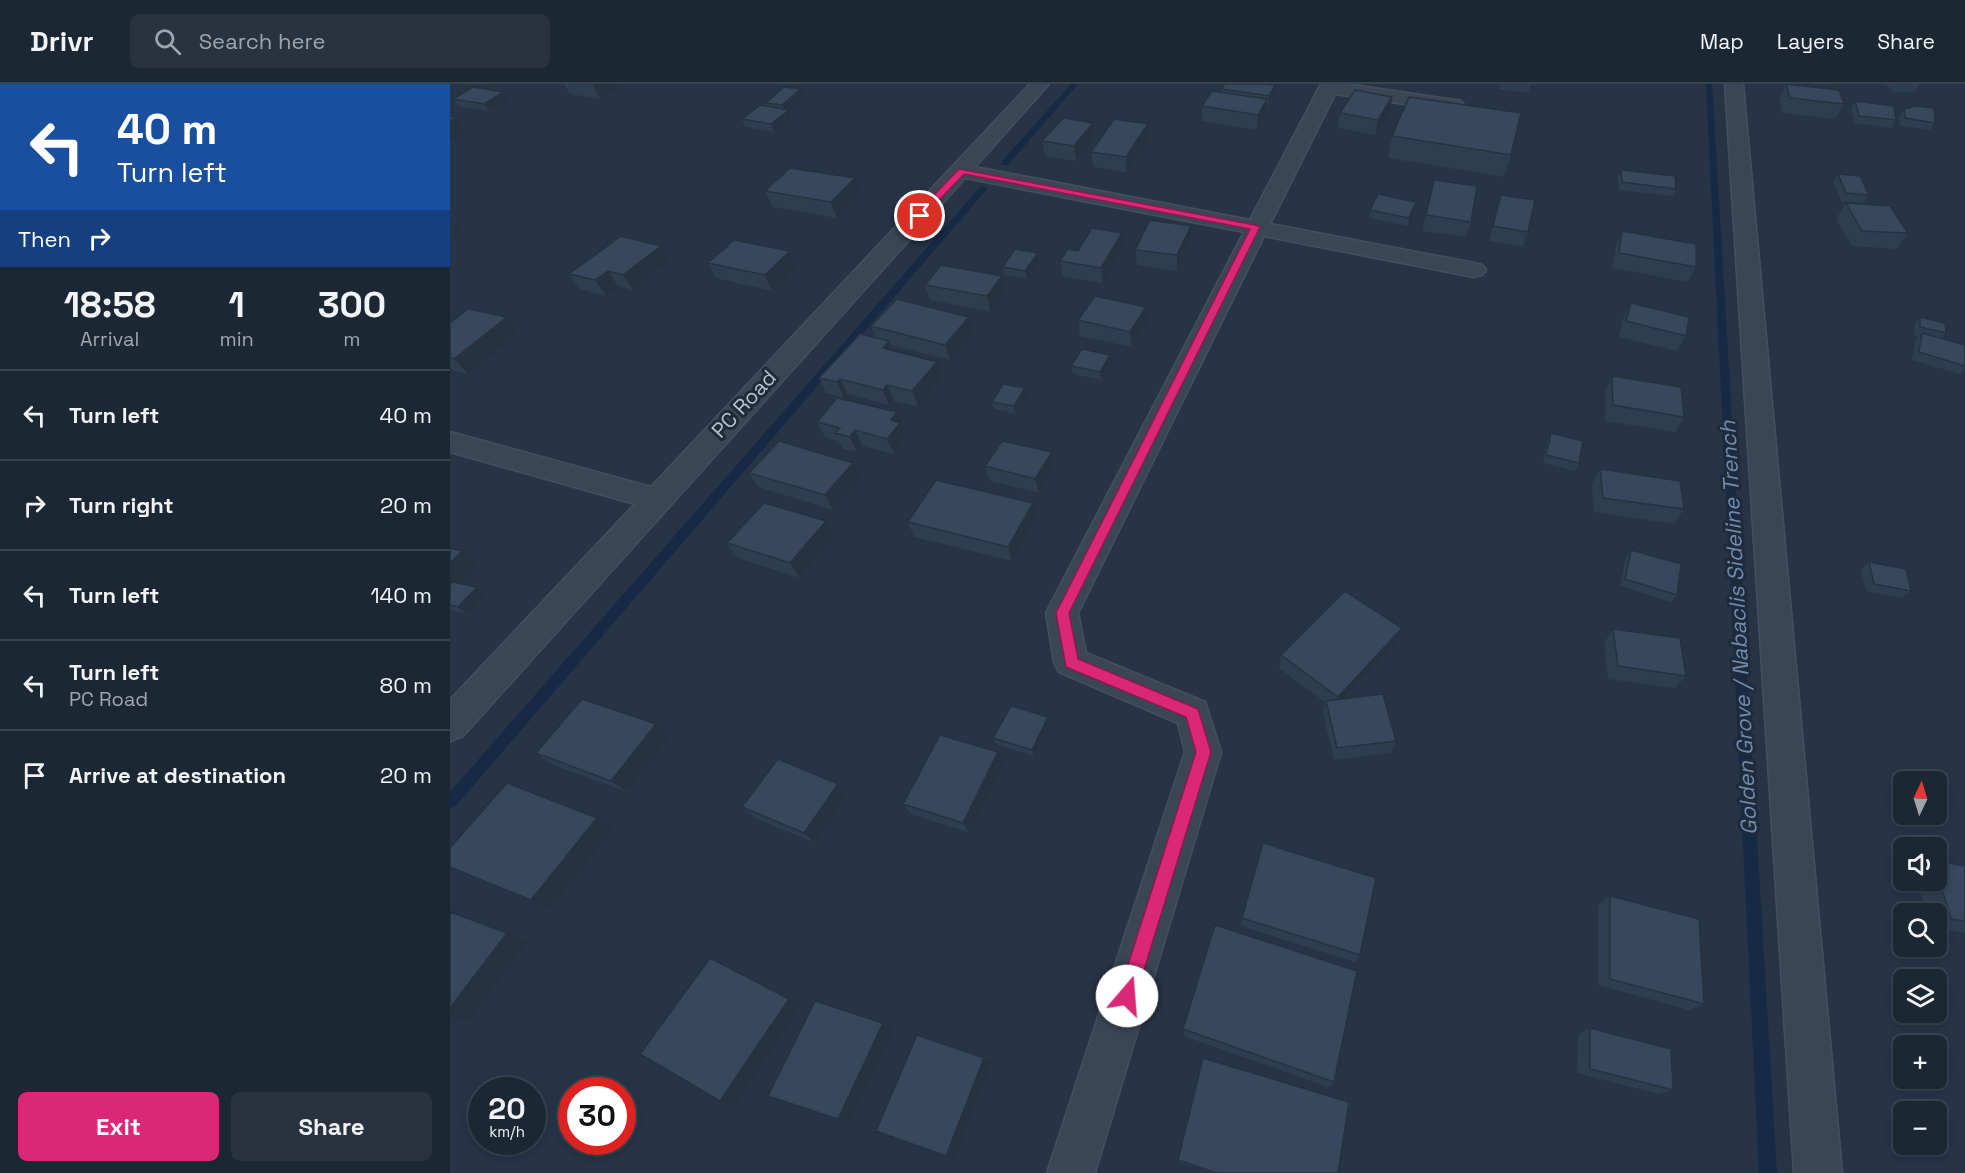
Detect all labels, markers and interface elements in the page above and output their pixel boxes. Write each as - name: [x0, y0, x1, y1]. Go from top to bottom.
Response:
- search box: [130, 14, 550, 68]
- text: Drivr: [30, 23, 94, 59]
- icon: search: [151, 25, 184, 58]
- text: Search here: [199, 27, 325, 55]
- text: Map: [1700, 28, 1744, 55]
- text: Layers: [1777, 28, 1844, 55]
- text: Share: [1877, 28, 1935, 55]
- text: 40 m: [117, 103, 217, 156]
- icon: left: [18, 108, 96, 186]
- text: Turn left: [117, 155, 227, 190]
- pin: [894, 190, 945, 241]
- icon: arrive: [903, 199, 936, 232]
- icon: right: [83, 222, 116, 255]
- text: Then: [18, 225, 71, 253]
- text: 18:58: [64, 282, 156, 328]
- text: 1: [228, 282, 245, 328]
- text: 300: [318, 282, 386, 328]
- text: Arrival: [80, 326, 139, 352]
- text: min: [219, 326, 254, 352]
- text: m: [343, 326, 361, 352]
- street label: PC Road: [705, 364, 782, 443]
- icon: left: [18, 399, 51, 432]
- text: Turn left: [69, 401, 159, 429]
- text: 40 m: [380, 401, 432, 429]
- water label: Golden Grove / Nabaclis Sideline Trench: [1713, 420, 1763, 836]
- icon: right: [18, 489, 51, 522]
- text: Turn right: [69, 491, 174, 519]
- text: 20 m: [380, 491, 432, 519]
- icon: left: [18, 579, 51, 612]
- text: Turn left: [69, 581, 159, 609]
- text: 140 m: [370, 581, 432, 609]
- text: Turn left: [69, 658, 159, 686]
- icon: left: [18, 669, 51, 702]
- text: 80 m: [380, 671, 432, 699]
- text: PC Road: [69, 686, 148, 712]
- icon: arrive: [18, 759, 51, 792]
- text: Arrive at destination: [69, 761, 286, 789]
- text: 20 m: [380, 761, 432, 789]
- north arrow: [1893, 771, 1947, 825]
- map controls: [1893, 771, 1947, 1155]
- button: sound: [1893, 837, 1947, 891]
- button: search: [1893, 903, 1947, 957]
- position arrow: [1095, 964, 1159, 1028]
- button: layers: [1893, 969, 1947, 1023]
- button: +: [1893, 1035, 1947, 1089]
- speed limit sign: 30: [558, 1077, 636, 1155]
- text: 20: [488, 1089, 526, 1128]
- button: Exit: [18, 1092, 219, 1161]
- button: Share: [231, 1092, 432, 1161]
- button: −: [1893, 1101, 1947, 1155]
- text: km/h: [489, 1122, 525, 1141]

